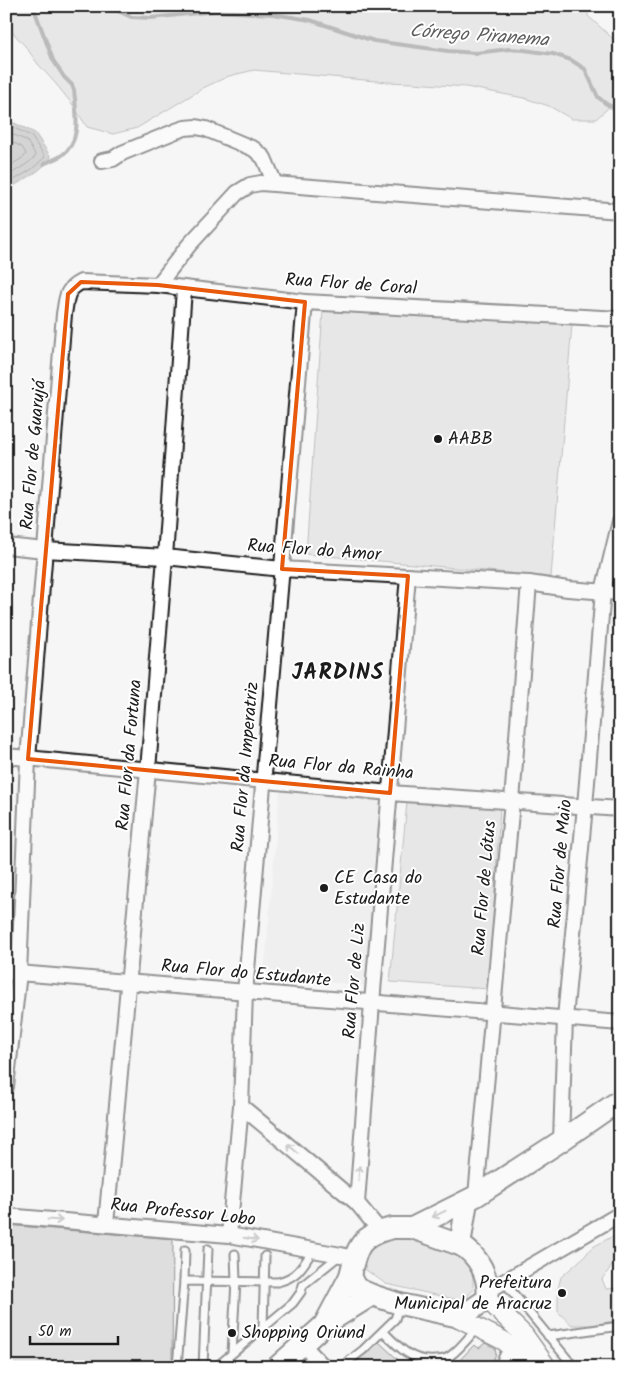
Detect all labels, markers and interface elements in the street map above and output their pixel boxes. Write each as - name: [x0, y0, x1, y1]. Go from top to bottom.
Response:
- water label: Córrego Piranema: [409, 16, 551, 56]
- street label: Rua Flor de Coral: [284, 266, 418, 304]
- street label: Rua Flor de Guarujá: [13, 377, 55, 531]
- place label: AABB: [448, 425, 493, 454]
- marker: AABB: [432, 433, 444, 445]
- street label: Rua Flor do Amor: [246, 532, 383, 570]
- district label: JARDINS: [292, 656, 384, 691]
- street label: Rua Flor da Fortuna: [109, 678, 151, 832]
- street label: Rua Flor da Imperatriz: [224, 681, 268, 853]
- street label: Rua Flor da Rainha: [267, 747, 415, 789]
- street label: Rua Flor de Maio: [541, 798, 581, 930]
- street label: Rua Flor de Lótus: [465, 819, 505, 957]
- place label: CE Casa do Estudante: [334, 864, 422, 914]
- marker: CE Casa do Estudante: [318, 882, 330, 894]
- street label: Rua Flor de Liz: [335, 922, 375, 1040]
- street label: Rua Flor do Estudante: [160, 952, 332, 996]
- one-way arrow: [286, 1143, 299, 1154]
- one-way arrow: [354, 1165, 364, 1181]
- street label: Rua Professor Lobo: [109, 1191, 257, 1235]
- one-way arrow: [432, 1210, 447, 1219]
- one-way arrow: [47, 1215, 63, 1225]
- one-way arrow: [243, 1234, 259, 1244]
- place label: Prefeitura Municipal de Aracruz: [394, 1269, 552, 1319]
- marker: Prefeitura Municipal de Aracruz: [556, 1287, 568, 1299]
- scale bar: [30, 1313, 118, 1345]
- place label: Shopping Oriund: [242, 1319, 366, 1348]
- text: 50 m: [38, 1320, 72, 1344]
- marker: Shopping Oriund: [226, 1327, 238, 1339]

